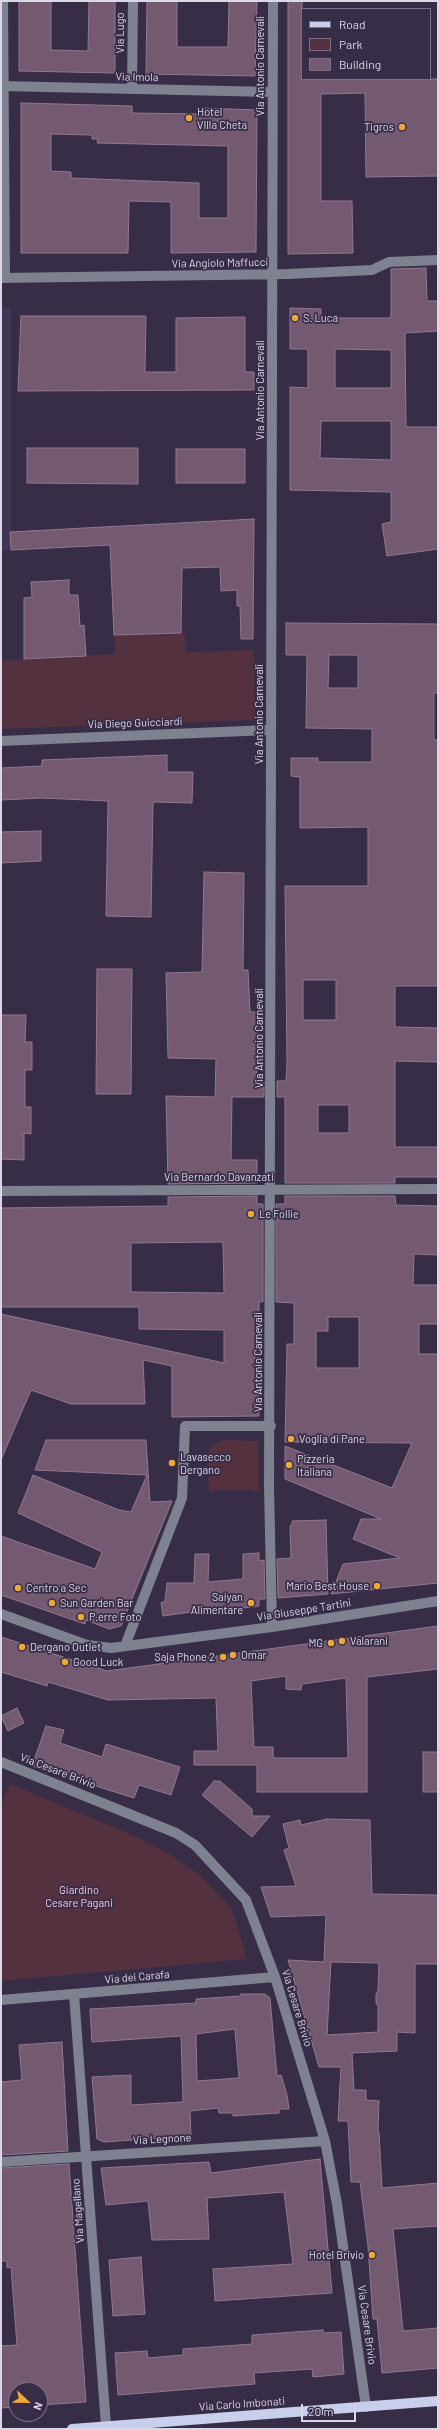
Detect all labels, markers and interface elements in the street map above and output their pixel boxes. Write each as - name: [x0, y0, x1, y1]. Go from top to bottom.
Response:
- legend: [301, 8, 431, 80]
- street label: Via Lugo: [113, 12, 127, 54]
- street label: Via Antonio Carnevali: [253, 16, 267, 116]
- text: Road: [339, 17, 366, 31]
- text: Park: [339, 37, 363, 51]
- text: Building: [339, 57, 381, 71]
- street label: Via Imola: [115, 70, 159, 84]
- place label: Hotel VIlla Cheta: [197, 105, 247, 131]
- marker: Hotel VIlla Cheta: [184, 113, 194, 123]
- place label: Tigros: [364, 120, 394, 134]
- marker: Tigros: [397, 122, 407, 132]
- street label: Via Angiolo Maffucci: [172, 256, 268, 270]
- place label: S. Luca: [303, 311, 338, 325]
- marker: S. Luca: [290, 313, 300, 323]
- street label: Via Antonio Carnevali: [253, 340, 267, 440]
- street label: Via Antonio Carnevali: [252, 664, 266, 764]
- street label: Via Diego Guicciardi: [87, 715, 183, 731]
- street label: Via Antonio Carnevali: [252, 988, 266, 1088]
- street label: Via Bernardo Davanzati: [164, 1170, 274, 1184]
- place label: Le Follie: [259, 1207, 299, 1221]
- marker: Le Follie: [246, 1209, 256, 1219]
- street label: Via Antonio Carnevali: [251, 1312, 265, 1412]
- place label: Voglia di Pane: [299, 1432, 365, 1446]
- marker: Voglia di Pane: [286, 1434, 296, 1444]
- place label: Lavasecco Dergano: [180, 1450, 231, 1476]
- place label: Pizzeria Italiana: [297, 1452, 334, 1478]
- marker: Lavasecco Dergano: [167, 1458, 177, 1468]
- marker: Pizzeria Italiana: [284, 1460, 294, 1470]
- place label: Mario Best House: [286, 1579, 369, 1593]
- place label: Centro a Sec: [26, 1581, 86, 1595]
- marker: Mario Best House: [372, 1581, 382, 1591]
- marker: Centro a Sec: [13, 1583, 23, 1593]
- place label: Saiyan Alimentare: [191, 1590, 243, 1616]
- place label: Sun Garden Bar: [60, 1596, 133, 1610]
- street label: Via Giuseppe Tartini: [256, 1596, 352, 1624]
- marker: Sun Garden Bar: [47, 1598, 57, 1608]
- marker: Saiyan Alimentare: [246, 1598, 256, 1608]
- place label: P.erre Foto: [89, 1610, 141, 1624]
- marker: P.erre Foto: [76, 1612, 86, 1622]
- place label: Valarani: [350, 1634, 388, 1648]
- place label: MG: [308, 1636, 323, 1650]
- marker: Valarani: [337, 1636, 347, 1646]
- marker: MG: [326, 1638, 336, 1648]
- place label: Dergano Outlet: [30, 1640, 101, 1654]
- marker: Dergano Outlet: [17, 1642, 27, 1652]
- place label: Omar: [241, 1648, 267, 1662]
- place label: Saja Phone 2: [154, 1650, 215, 1664]
- marker: Omar: [228, 1650, 238, 1660]
- marker: Saja Phone 2: [218, 1652, 228, 1662]
- place label: Good Luck: [73, 1655, 123, 1669]
- marker: Good Luck: [60, 1657, 70, 1667]
- street label: Via Cesare Brivio: [18, 1750, 98, 1792]
- park label: Giardino Cesare Pagani: [45, 1883, 113, 1909]
- street label: Via dei Carafa: [104, 1968, 170, 1986]
- street label: Via Cesare Brivio: [279, 1968, 315, 2048]
- street label: Via Legnone: [132, 2131, 192, 2147]
- street label: Via Magellano: [69, 2178, 87, 2244]
- place label: Hotel Brivio: [309, 2248, 364, 2262]
- marker: Hotel Brivio: [367, 2250, 377, 2260]
- street label: Via Cesare Brivio: [355, 2284, 379, 2366]
- north arrow: [8, 2382, 48, 2422]
- street label: Via Carlo Imbonati: [199, 2394, 285, 2414]
- scale bar: [303, 2396, 358, 2422]
- text: N: [31, 2400, 46, 2412]
- text: 20 m: [308, 2404, 334, 2418]

